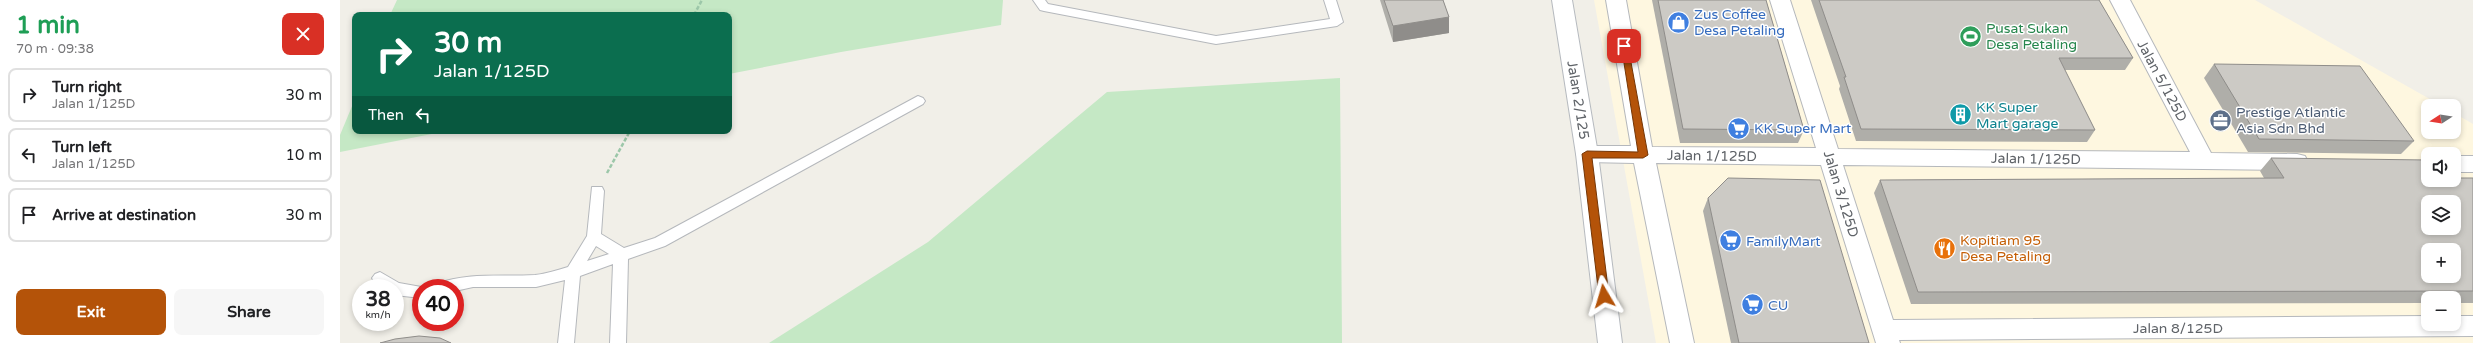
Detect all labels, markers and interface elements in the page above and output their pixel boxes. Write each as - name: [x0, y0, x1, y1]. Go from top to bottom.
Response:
- place label: Zus Coffee Desa Petaling: [1694, 6, 1785, 39]
- shop icon: Zus Coffee Desa Petaling: [1666, 9, 1692, 35]
- text: 1 min: [16, 11, 80, 40]
- button: close: [282, 13, 324, 55]
- place label: Pusat Sukan Desa Petaling: [1986, 20, 2077, 53]
- sports icon: Pusat Sukan Desa Petaling: [1957, 23, 1983, 49]
- text: 30 m: [434, 26, 502, 60]
- icon: right: [368, 28, 420, 80]
- pin: [1607, 29, 1641, 63]
- icon: arrive: [1613, 35, 1635, 57]
- street label: Jalan 5/125D: [2133, 37, 2191, 125]
- text: 70 m · 09:38: [16, 41, 94, 57]
- text: Jalan 1/125D: [434, 60, 549, 82]
- street label: Jalan 2/125: [1563, 60, 1593, 140]
- text: Turn right: [52, 78, 122, 96]
- icon: right: [18, 84, 40, 106]
- text: 30 m: [285, 86, 322, 104]
- text: Jalan 1/125D: [52, 96, 135, 112]
- place label: KK Super Mart garage: [1976, 99, 2059, 132]
- north arrow: [2421, 99, 2461, 139]
- map controls: [2421, 99, 2461, 331]
- building icon: KK Super Mart garage: [1948, 102, 1974, 128]
- icon: left: [412, 104, 434, 126]
- place label: Prestige Atlantic Asia Sdn Bhd: [2236, 104, 2346, 137]
- text: Then: [368, 106, 404, 124]
- office icon: Prestige Atlantic Asia Sdn Bhd: [2207, 107, 2233, 133]
- supermarket icon: KK Super Mart: [1726, 115, 1752, 141]
- place label: KK Super Mart: [1754, 120, 1852, 137]
- text: Turn left: [52, 138, 112, 156]
- icon: left: [18, 144, 40, 166]
- text: 10 m: [285, 146, 322, 164]
- street label: Jalan 1/125D: [1667, 147, 1757, 165]
- button: sound: [2421, 147, 2461, 187]
- street label: Jalan 3/125D: [1820, 149, 1862, 239]
- street label: Jalan 1/125D: [1991, 150, 2081, 168]
- text: Jalan 1/125D: [52, 156, 135, 172]
- button: layers: [2421, 195, 2461, 235]
- icon: arrive: [18, 204, 40, 226]
- text: Arrive at destination: [52, 206, 196, 224]
- text: 30 m: [285, 206, 322, 224]
- supermarket icon: FamilyMart: [1718, 228, 1744, 254]
- place label: Kopitiam 95 Desa Petaling: [1960, 232, 2051, 265]
- place label: FamilyMart: [1746, 233, 1821, 250]
- restaurant icon: Kopitiam 95 Desa Petaling: [1931, 235, 1957, 261]
- button: +: [2421, 243, 2461, 283]
- position arrow: [1583, 275, 1625, 317]
- speed limit sign: 40: [412, 279, 464, 331]
- text: 38: [365, 288, 391, 312]
- button: Exit: [16, 289, 166, 335]
- button: Share: [174, 289, 324, 335]
- button: −: [2421, 291, 2461, 331]
- supermarket icon: CU: [1739, 292, 1765, 318]
- place label: CU: [1768, 297, 1788, 314]
- text: km/h: [365, 309, 391, 321]
- street label: Jalan 8/125D: [2133, 320, 2223, 337]

